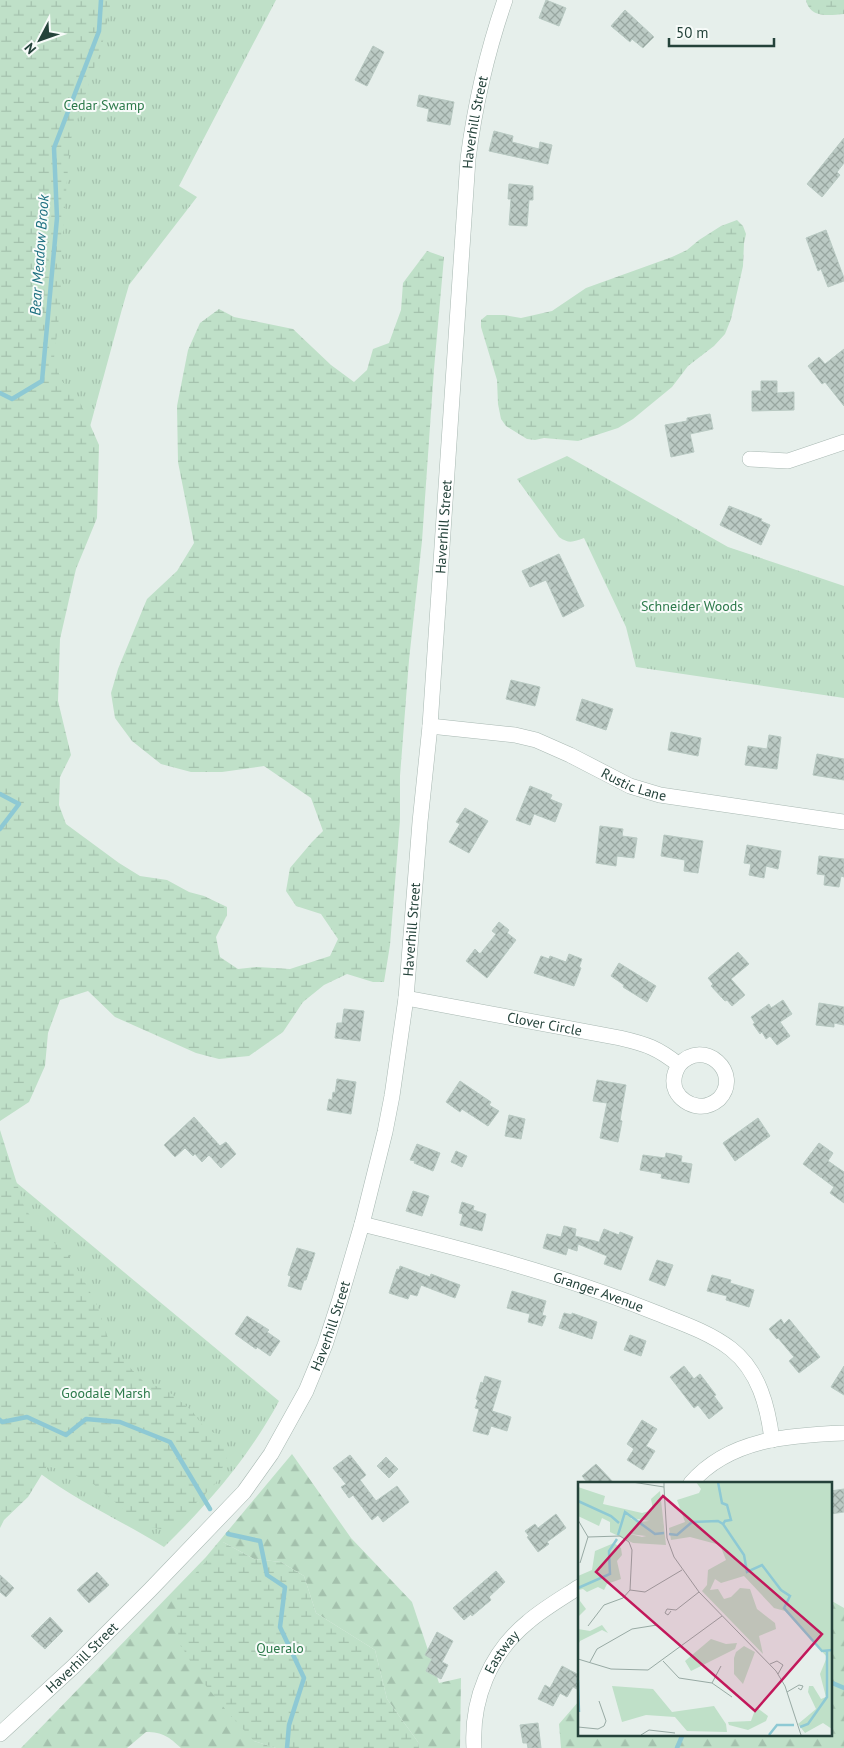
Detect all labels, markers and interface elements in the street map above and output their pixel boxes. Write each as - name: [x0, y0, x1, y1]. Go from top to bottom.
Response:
- north arrow: [15, 15, 65, 65]
- scale bar: [669, 15, 774, 47]
- text: 50 m: [676, 23, 709, 42]
- text: N: [20, 39, 40, 58]
- street label: Haverhill Street: [458, 74, 492, 169]
- park label: Cedar Swamp: [63, 96, 145, 114]
- water label: Bear Meadow Brook: [25, 193, 53, 316]
- street label: Haverhill Street: [431, 479, 455, 574]
- park label: Schneider Woods: [641, 597, 743, 615]
- street label: Rustic Lane: [598, 764, 667, 805]
- street label: Haverhill Street: [399, 882, 424, 977]
- street label: Clover Circle: [506, 1008, 583, 1040]
- street label: Granger Avenue: [551, 1268, 646, 1316]
- street label: Haverhill Street: [306, 1279, 354, 1374]
- park label: Goodale Marsh: [61, 1384, 151, 1402]
- inset map: [578, 1482, 832, 1736]
- street label: Haverhill Street: [42, 1618, 122, 1697]
- street label: Eastway: [480, 1626, 523, 1677]
- park label: Queralo: [256, 1639, 304, 1657]

